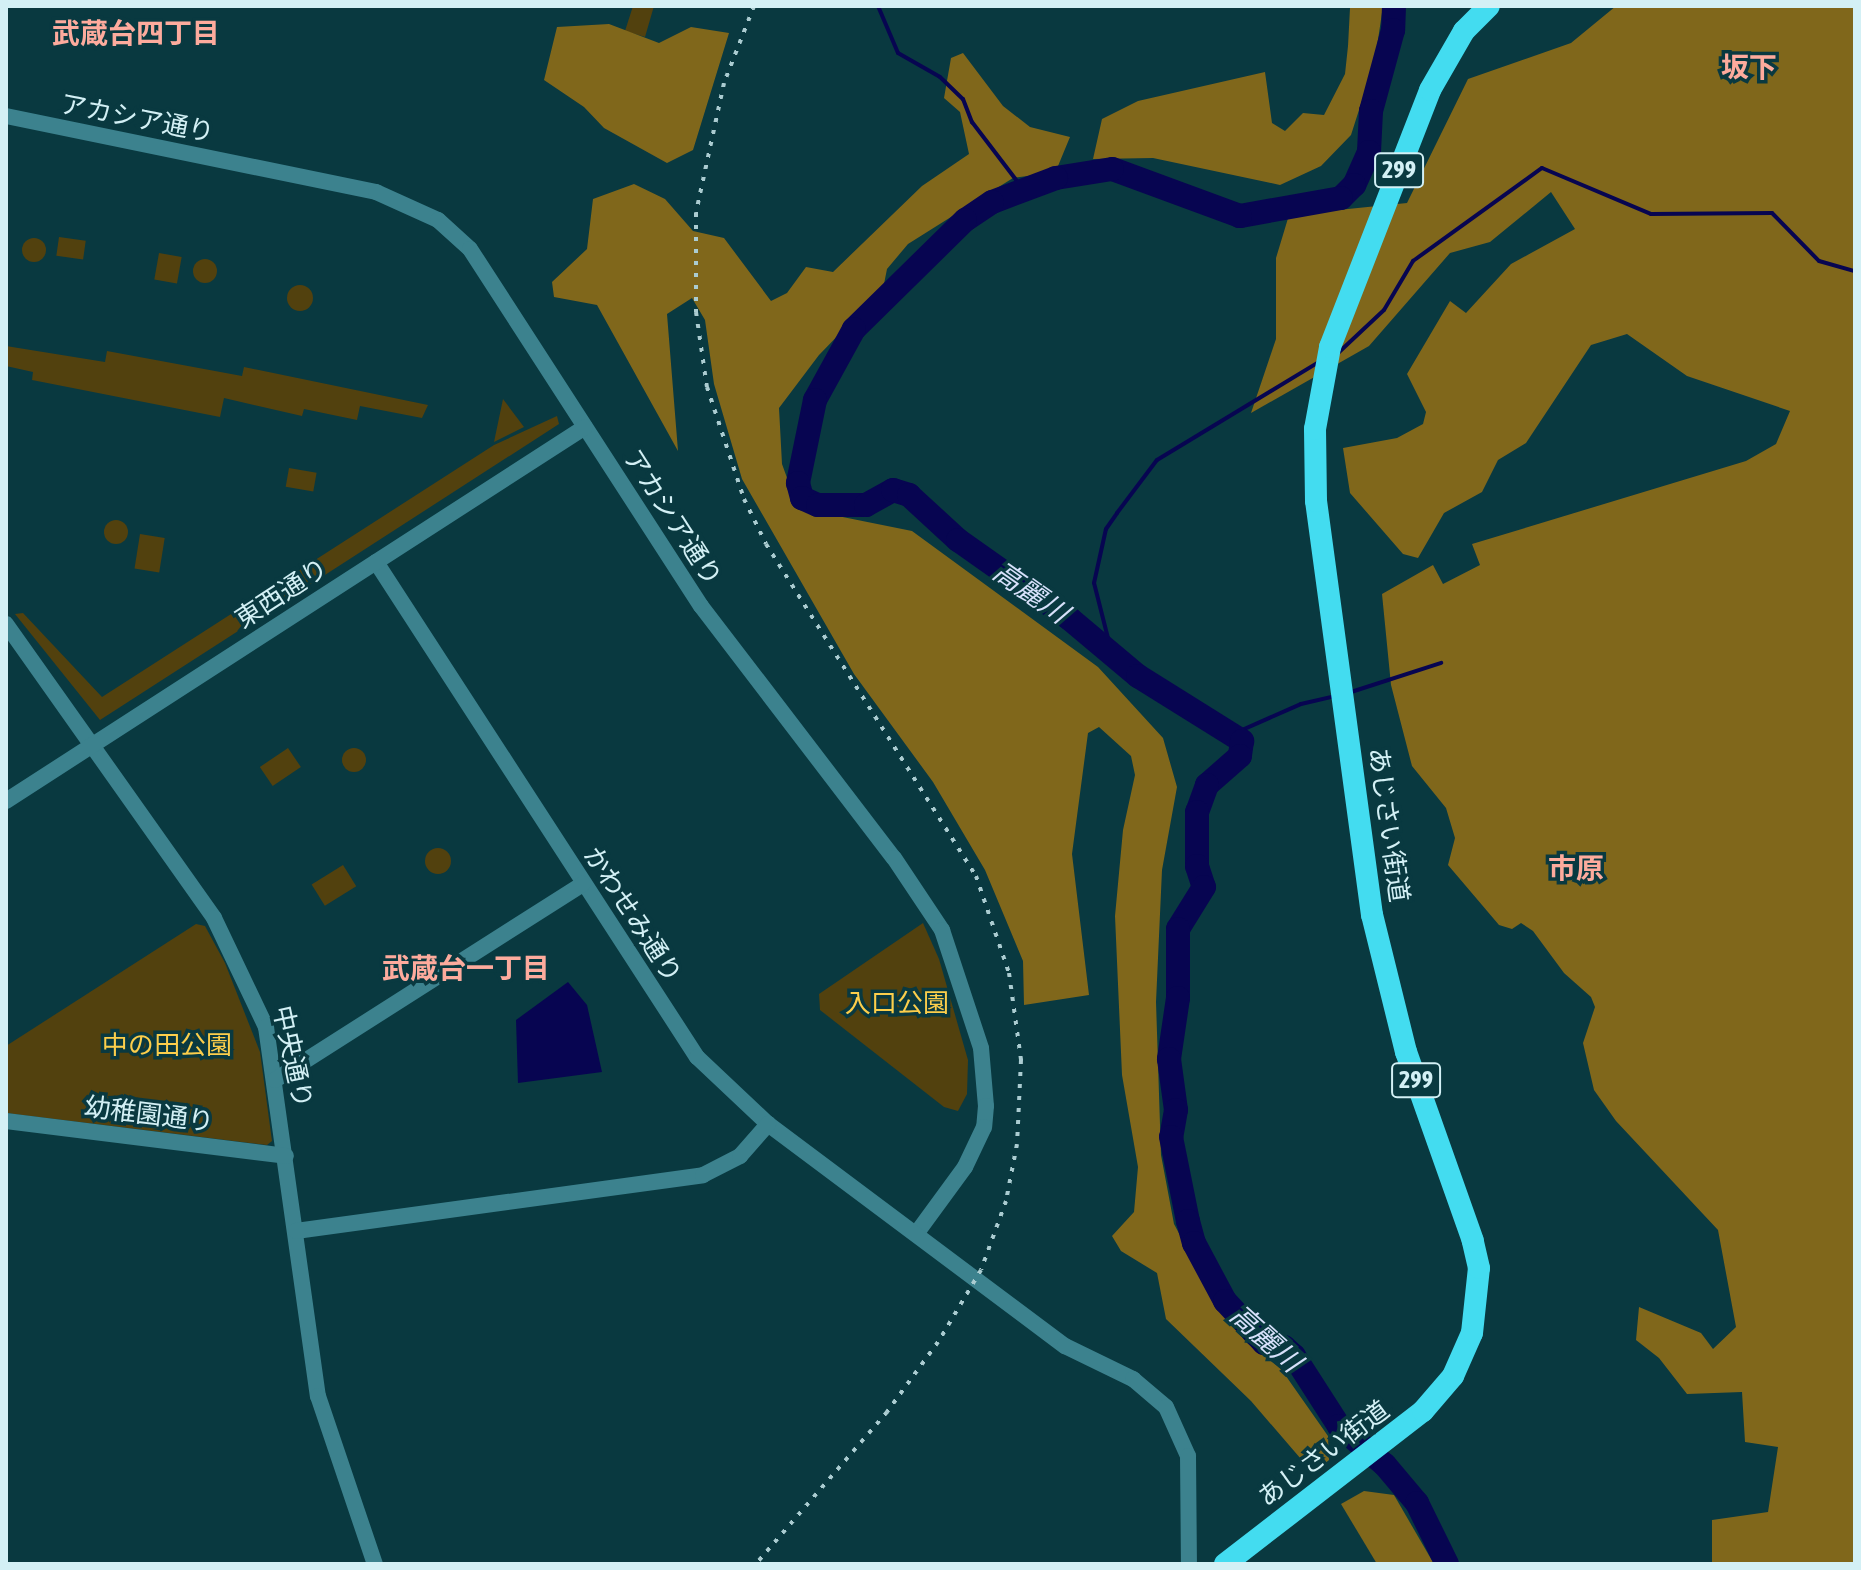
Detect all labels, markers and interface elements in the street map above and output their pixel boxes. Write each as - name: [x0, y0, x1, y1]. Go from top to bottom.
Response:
- district label: 武蔵台四丁目: [52, 16, 220, 50]
- district label: 坂下: [1721, 50, 1777, 84]
- street label: アカシア通り: [57, 89, 217, 149]
- road number: 299: [1373, 150, 1425, 190]
- street label: アカシア通り: [616, 444, 728, 592]
- street label: 東西通り: [230, 553, 334, 635]
- water label: 高麗川: [987, 554, 1075, 630]
- street label: あじさい街道: [1362, 746, 1414, 904]
- street label: かわせみ通り: [576, 841, 688, 989]
- district label: 市原: [1548, 851, 1604, 885]
- district label: 武蔵台一丁目: [382, 951, 550, 985]
- park label: 入口公園: [845, 988, 949, 1020]
- street label: 中央通り: [266, 1003, 318, 1111]
- park label: 中の田公園: [102, 1030, 232, 1062]
- road number: 299: [1390, 1060, 1442, 1100]
- street label: 幼稚園通り: [83, 1092, 215, 1138]
- water label: 高麗川: [1224, 1297, 1308, 1379]
- street label: あじさい街道: [1252, 1395, 1396, 1513]

